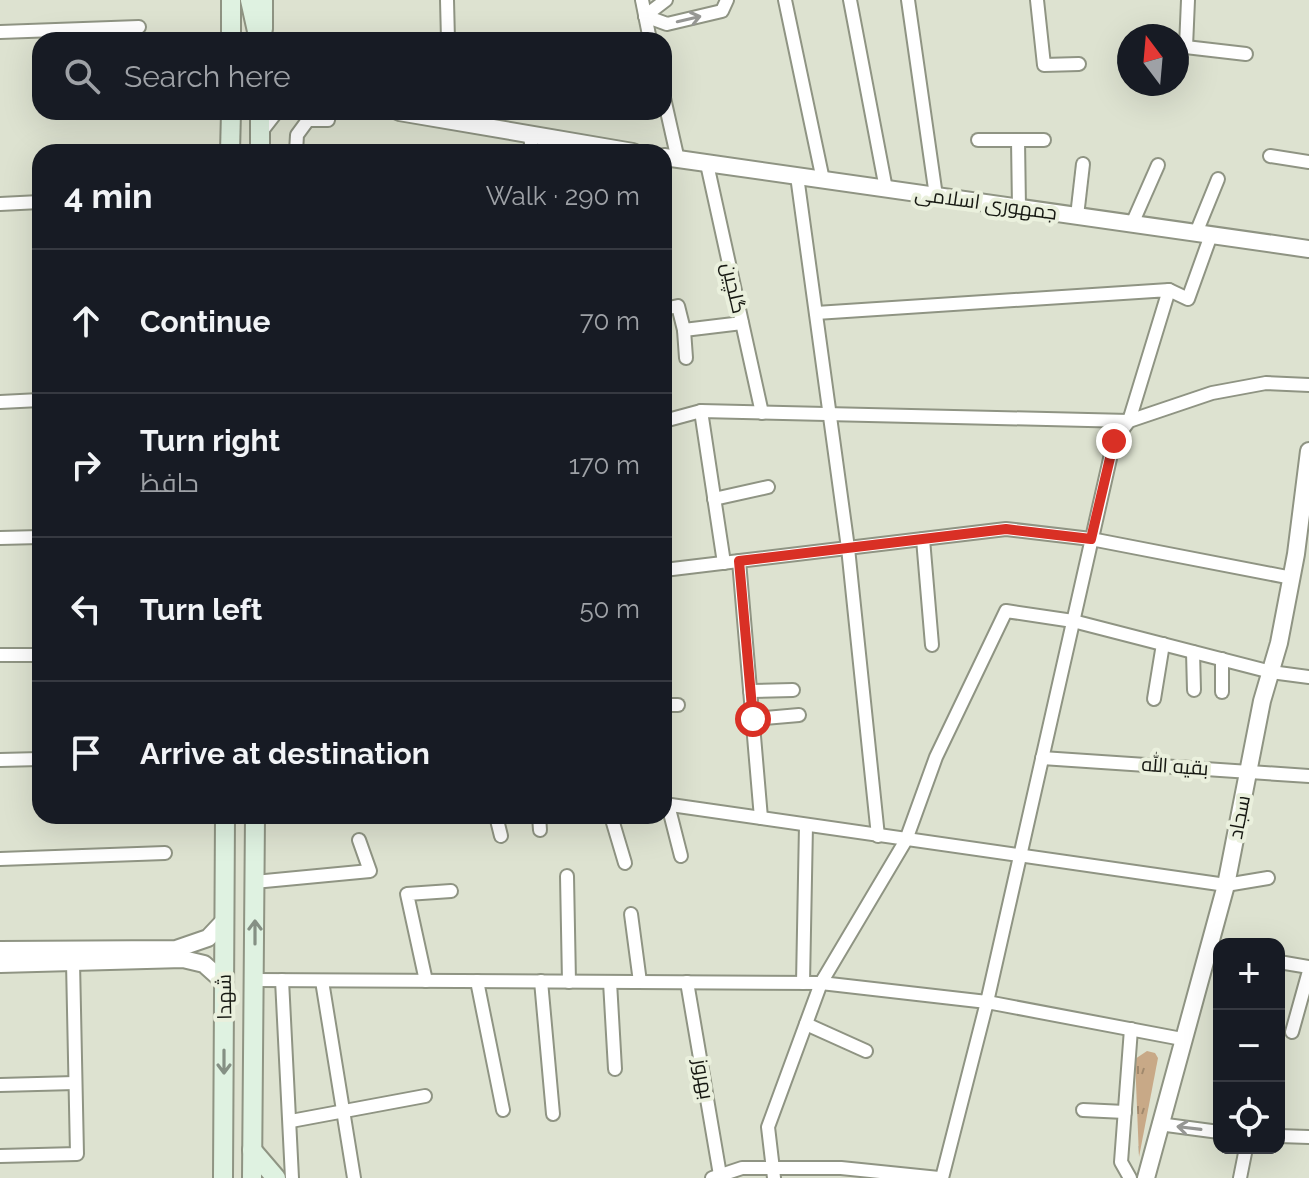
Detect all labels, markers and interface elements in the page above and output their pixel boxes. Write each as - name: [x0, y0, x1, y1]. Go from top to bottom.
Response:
- one-way arrow: [676, 10, 702, 25]
- north arrow: [1117, 24, 1189, 96]
- search box: [32, 32, 672, 120]
- icon: search: [60, 54, 104, 98]
- text: Search here: [124, 59, 291, 94]
- text: 4 min: [64, 176, 152, 216]
- text: Walk · 290 m: [486, 181, 640, 211]
- street label: جمهوری اسلامی: [913, 181, 1059, 226]
- street label: گلچین: [716, 260, 751, 316]
- icon: ahead: [64, 299, 108, 343]
- text: Continue: [140, 304, 271, 339]
- text: 70 m: [580, 306, 640, 336]
- text: Turn right: [140, 423, 280, 458]
- route end: [1096, 423, 1132, 459]
- icon: right: [64, 443, 108, 487]
- text: 170 m: [569, 450, 640, 480]
- text: حافظ: [140, 468, 199, 498]
- icon: left: [64, 587, 108, 631]
- text: Turn left: [140, 592, 262, 627]
- text: 50 m: [579, 594, 640, 624]
- route start: [735, 701, 771, 737]
- icon: arrive: [64, 731, 108, 775]
- text: Arrive at destination: [140, 736, 430, 771]
- street label: بقیه الله: [1141, 751, 1209, 780]
- street label: سجاد: [1223, 793, 1255, 841]
- one-way arrow: [247, 919, 263, 946]
- map controls: [1213, 938, 1285, 1154]
- button: +: [1213, 938, 1285, 1010]
- street label: شهدا: [212, 974, 237, 1020]
- button: −: [1213, 1010, 1285, 1082]
- one-way arrow: [216, 1048, 232, 1075]
- street label: بهروز: [687, 1056, 719, 1101]
- button: locate: [1213, 1082, 1285, 1154]
- one-way arrow: [1176, 1120, 1203, 1135]

